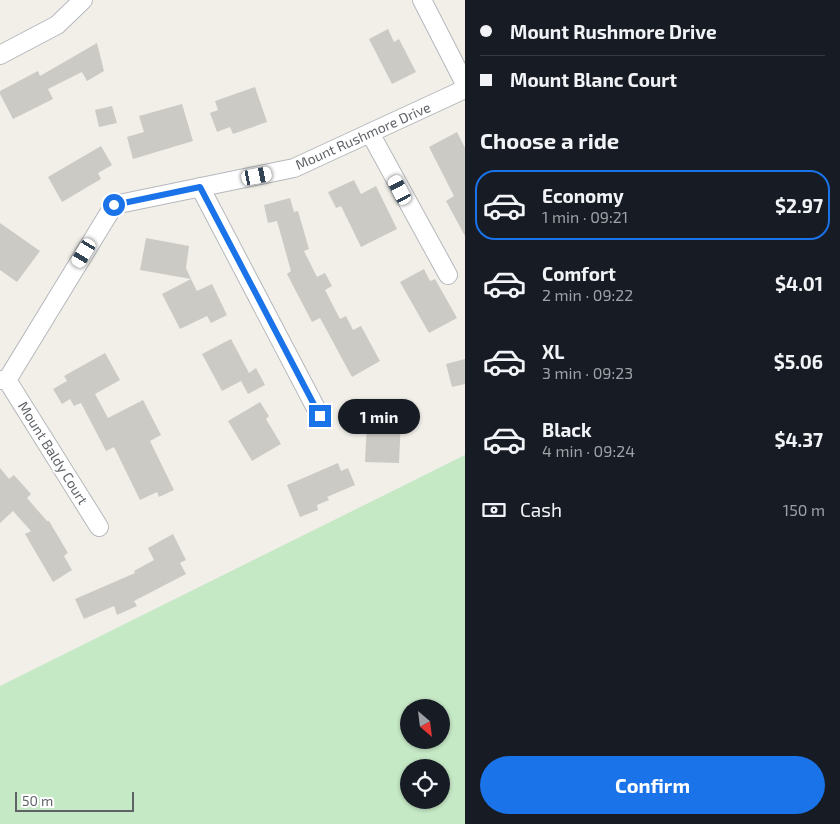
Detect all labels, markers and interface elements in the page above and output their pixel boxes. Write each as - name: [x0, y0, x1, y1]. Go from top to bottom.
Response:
- text: Mount Rushmore Drive: [510, 20, 717, 43]
- text: Mount Blanc Court: [510, 68, 677, 91]
- street label: Mount Rushmore Drive: [293, 98, 433, 173]
- text: Choose a ride: [480, 127, 619, 153]
- car: [240, 166, 273, 186]
- car: [386, 173, 413, 207]
- icon: car: [482, 183, 527, 228]
- text: Economy: [542, 184, 624, 207]
- route start: [103, 194, 125, 216]
- text: $2.97: [775, 194, 823, 217]
- text: 1 min · 09:21: [542, 207, 628, 226]
- car: [69, 236, 98, 270]
- icon: car: [482, 261, 527, 306]
- text: Comfort: [542, 262, 616, 285]
- text: $4.01: [775, 272, 823, 295]
- text: 2 min · 09:22: [542, 285, 633, 304]
- icon: car: [482, 339, 527, 384]
- text: XL: [542, 340, 564, 363]
- text: $5.06: [774, 350, 823, 373]
- text: 3 min · 09:23: [542, 363, 633, 382]
- street label: Mount Baldy Court: [15, 398, 92, 507]
- callout: 1 min: [338, 398, 420, 434]
- route end: [309, 405, 331, 427]
- text: 1 min: [360, 407, 398, 426]
- icon: car: [482, 417, 527, 462]
- text: Black: [542, 418, 592, 441]
- text: $4.37: [774, 428, 823, 451]
- text: 4 min · 09:24: [542, 441, 635, 460]
- icon: cash: [480, 496, 508, 524]
- text: Cash: [520, 498, 562, 521]
- text: 150 m: [783, 500, 825, 519]
- north arrow: [400, 699, 450, 749]
- map controls: [400, 699, 450, 809]
- button: Confirm: [480, 756, 825, 814]
- button: locate: [400, 759, 450, 809]
- scale bar: [15, 789, 134, 812]
- text: 50 m: [22, 792, 53, 809]

